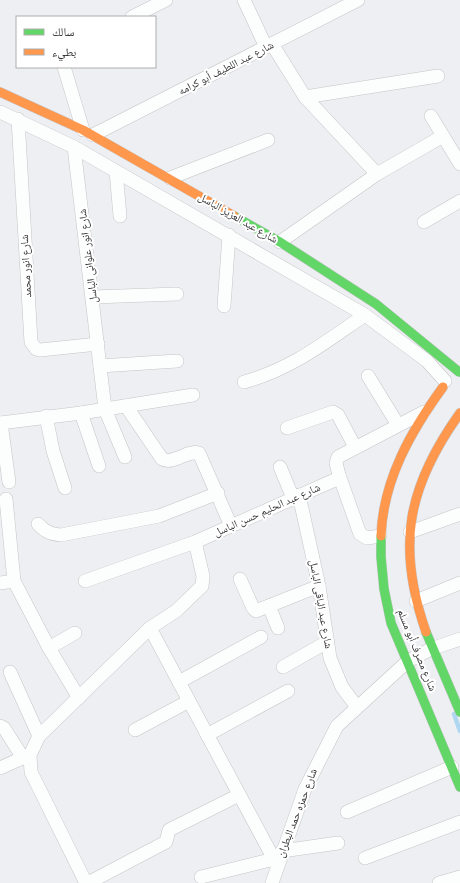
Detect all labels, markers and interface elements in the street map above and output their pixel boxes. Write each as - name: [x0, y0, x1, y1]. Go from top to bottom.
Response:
- legend: [16, 16, 156, 68]
- text: سالك: [52, 25, 74, 39]
- street label: شارع عبد اللطيف أبو كرامه: [176, 38, 276, 98]
- text: بطيء: [52, 45, 76, 62]
- street label: شارع عبد العزيز الباسل: [196, 190, 280, 246]
- street label: شارع انور علوانى الباسل: [76, 208, 100, 304]
- street label: شارع انور محمد: [18, 234, 34, 298]
- street label: شارع عبد الحليم حسن الباسل: [212, 481, 323, 540]
- street label: شارع عبد الباقى الباسل: [307, 558, 335, 650]
- street label: شارع مصرف أبو مسلم: [394, 607, 440, 693]
- street label: شارع حمزه حمد البطران: [274, 767, 320, 859]

